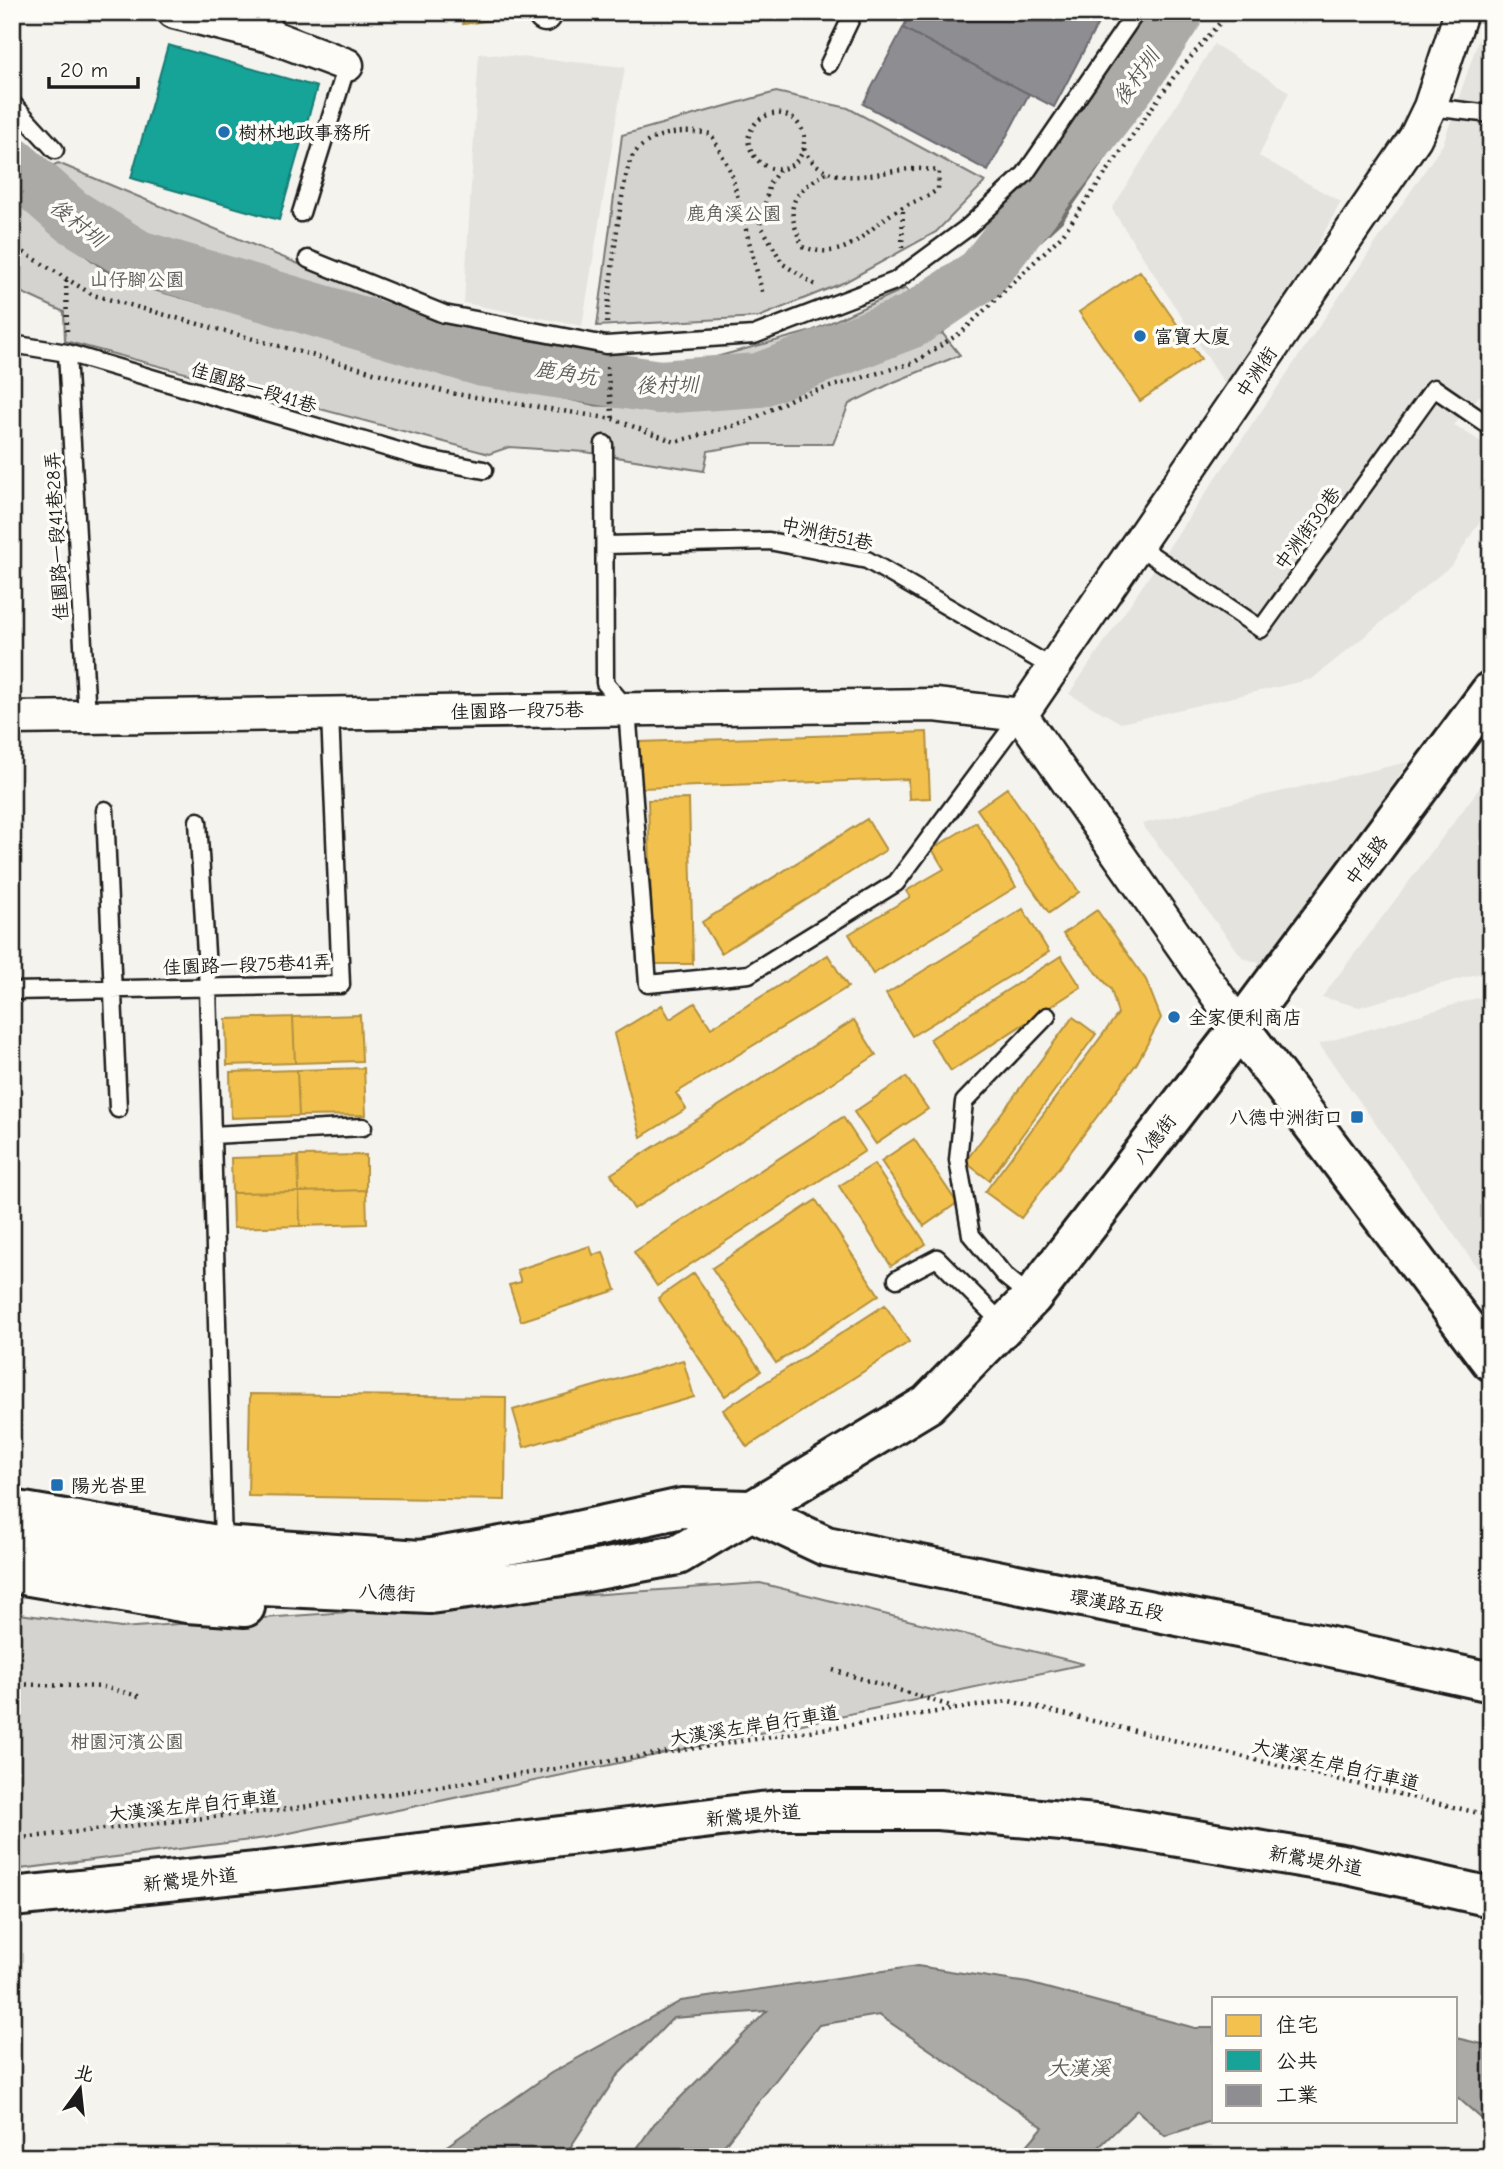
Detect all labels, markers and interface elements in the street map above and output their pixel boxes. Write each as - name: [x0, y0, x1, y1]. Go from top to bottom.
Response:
- water label: 後村圳: [1108, 43, 1165, 110]
- scale bar: [49, 46, 138, 90]
- text: 20 m: [60, 58, 108, 82]
- place label: 樹林地政事務所: [238, 122, 371, 144]
- marker: 樹林地政事務所: [216, 124, 232, 140]
- water label: 後村圳: [46, 194, 112, 253]
- park label: 鹿角溪公園: [686, 203, 782, 225]
- park label: 山仔腳公園: [89, 269, 185, 291]
- place label: 富寶大廈: [1154, 326, 1230, 348]
- marker: 富寶大廈: [1132, 328, 1148, 344]
- street label: 中洲街: [1232, 343, 1282, 402]
- water label: 鹿角坑: [533, 356, 601, 390]
- street label: 佳園路一段41巷: [188, 358, 319, 418]
- water label: 後村圳: [635, 372, 701, 398]
- street label: 佳園路一段41巷28弄: [42, 451, 72, 621]
- street label: 中洲街30巷: [1270, 483, 1345, 574]
- street label: 中洲街51巷: [779, 513, 875, 554]
- street label: 佳園路一段75巷: [450, 699, 584, 723]
- street label: 中佳路: [1341, 831, 1393, 890]
- street label: 佳園路一段75巷41弄: [162, 951, 332, 979]
- place label: 全家便利商店: [1188, 1007, 1302, 1029]
- marker: 全家便利商店: [1166, 1009, 1182, 1025]
- place label: 八德中洲街口: [1229, 1107, 1343, 1129]
- marker: 八德中洲街口: [1349, 1109, 1365, 1125]
- street label: 八德街: [1129, 1110, 1181, 1169]
- place label: 陽光峇里: [71, 1475, 147, 1497]
- marker: 陽光峇里: [49, 1477, 65, 1493]
- street label: 八德街: [358, 1581, 416, 1605]
- street label: 環漢路五段: [1068, 1585, 1166, 1625]
- street label: 大漢溪左岸自行車道: [668, 1702, 840, 1750]
- park label: 柑園河濱公園: [70, 1731, 184, 1753]
- street label: 大漢溪左岸自行車道: [1250, 1735, 1422, 1795]
- street label: 大漢溪左岸自行車道: [107, 1786, 279, 1826]
- street label: 新鶯堤外道: [705, 1801, 801, 1831]
- street label: 新鶯堤外道: [1267, 1842, 1365, 1880]
- street label: 新鶯堤外道: [142, 1864, 239, 1896]
- legend: [1212, 1997, 1458, 2124]
- text: 住宅: [1276, 2013, 1318, 2037]
- text: 公共: [1276, 2049, 1318, 2073]
- north arrow: [46, 2054, 116, 2124]
- water label: 大漢溪: [1048, 2056, 1111, 2080]
- text: 北: [72, 2060, 96, 2087]
- text: 工業: [1276, 2083, 1318, 2107]

